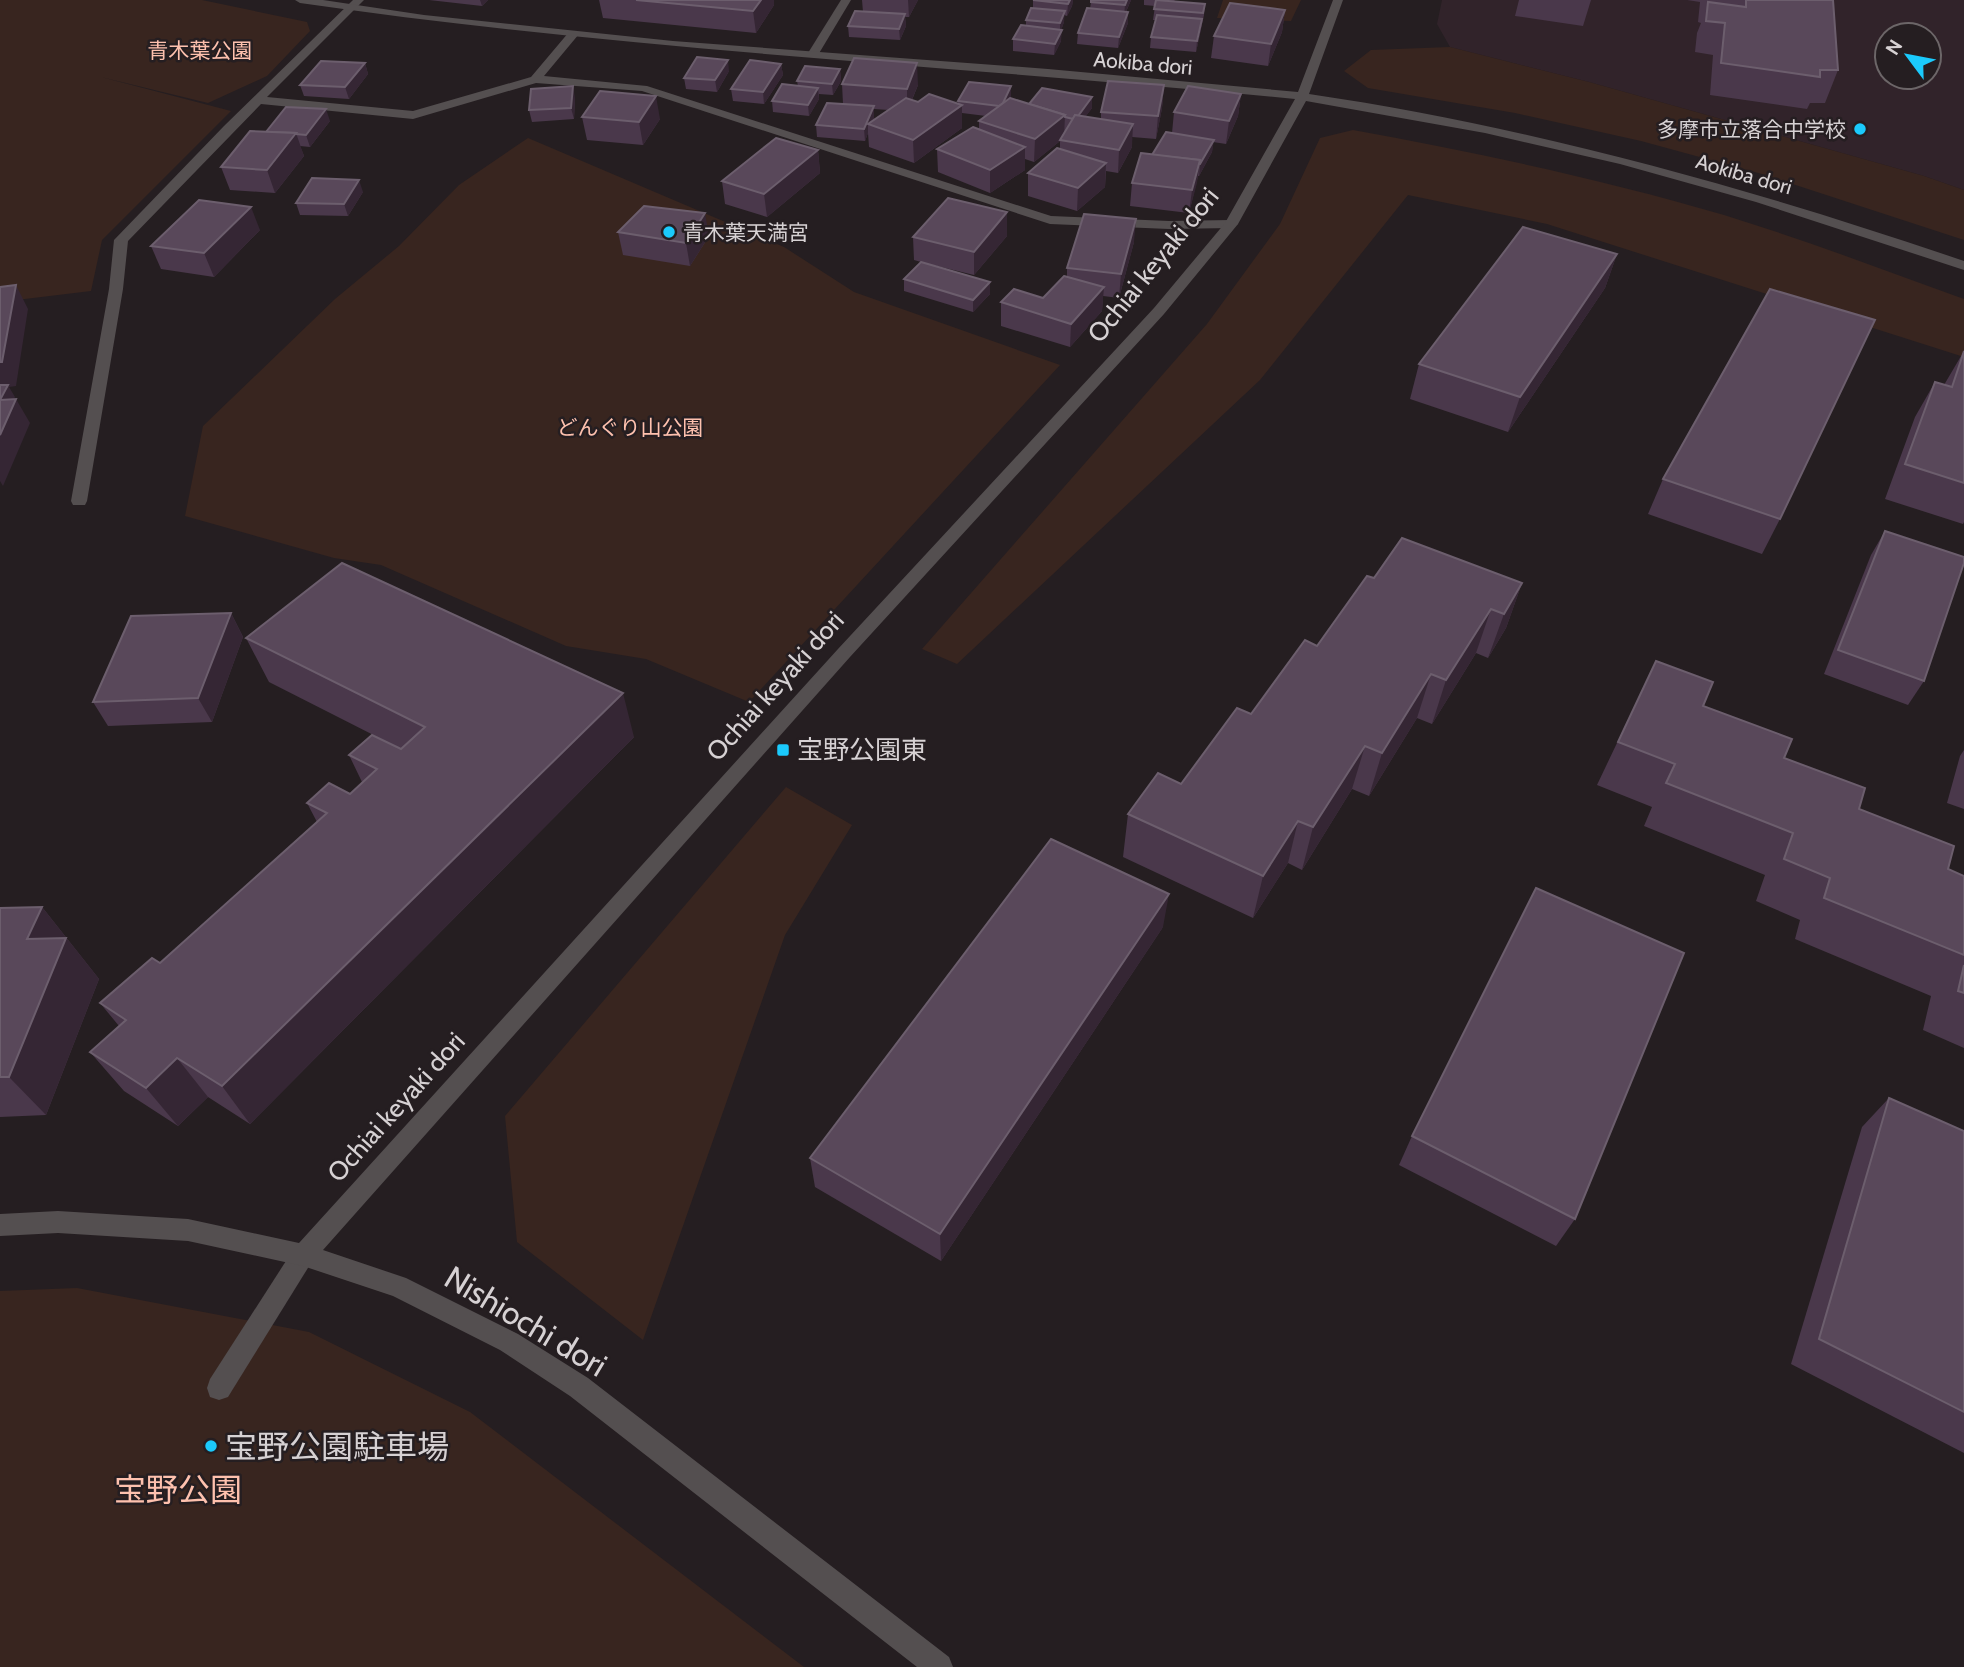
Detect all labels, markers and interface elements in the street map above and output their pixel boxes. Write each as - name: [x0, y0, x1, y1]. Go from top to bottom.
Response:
- north arrow: [1873, 21, 1943, 91]
- text: N: [1881, 35, 1907, 59]
- park label: 青木葉公園: [148, 38, 253, 63]
- street label: Aokiba dori: [1093, 46, 1193, 80]
- place label: 多摩市立落合中学校: [1657, 117, 1846, 142]
- marker: 多摩市立落合中学校: [1852, 121, 1868, 137]
- street label: Aokiba dori: [1693, 148, 1795, 200]
- street label: Ochiai keyaki dori: [1081, 181, 1225, 349]
- place label: 青木葉天満宮: [683, 220, 809, 245]
- marker: 青木葉天満宮: [661, 224, 677, 240]
- park label: どんぐり山公園: [557, 415, 704, 440]
- street label: Ochiai keyaki dori: [699, 605, 851, 767]
- place label: 宝野公園東: [797, 734, 927, 766]
- marker: 宝野公園東: [775, 742, 791, 758]
- street label: Ochiai keyaki dori: [320, 1026, 472, 1188]
- street label: Nishiochi dori: [438, 1257, 614, 1385]
- place label: 宝野公園駐車場: [225, 1427, 449, 1466]
- marker: 宝野公園駐車場: [203, 1438, 219, 1454]
- park label: 宝野公園: [114, 1470, 242, 1509]

